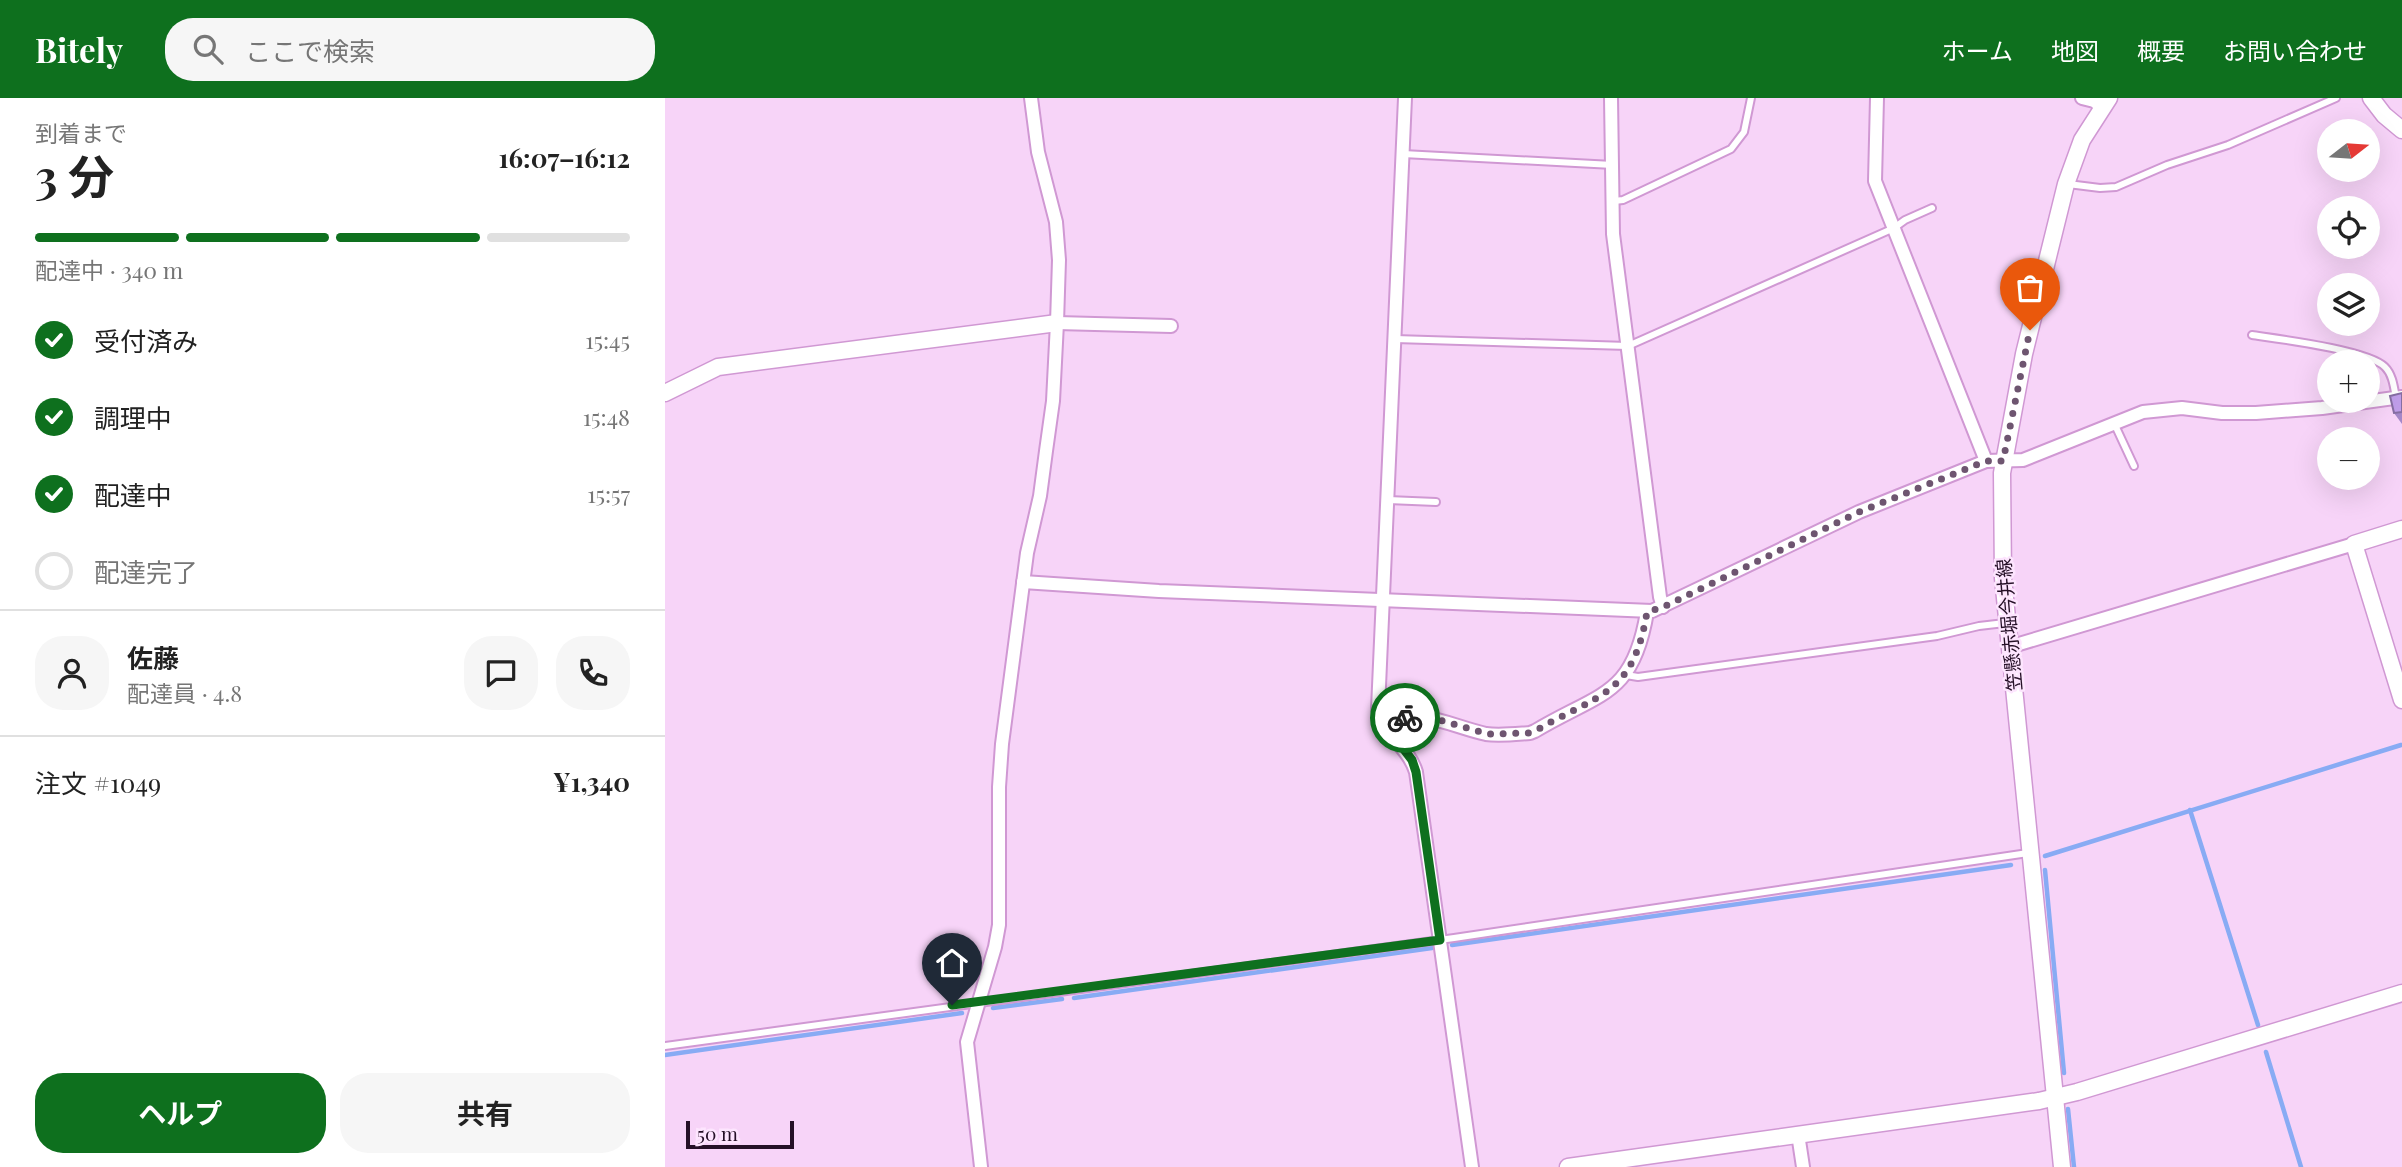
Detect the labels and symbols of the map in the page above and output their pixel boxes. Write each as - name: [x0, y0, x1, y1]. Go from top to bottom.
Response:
- north arrow: [2317, 119, 2380, 182]
- pin: [2000, 258, 2060, 330]
- street label: 笠懸赤堀今井線: [1989, 558, 2027, 692]
- courier: [1370, 683, 1440, 753]
- pin: [922, 933, 982, 1005]
- scale bar: [686, 1118, 795, 1150]

